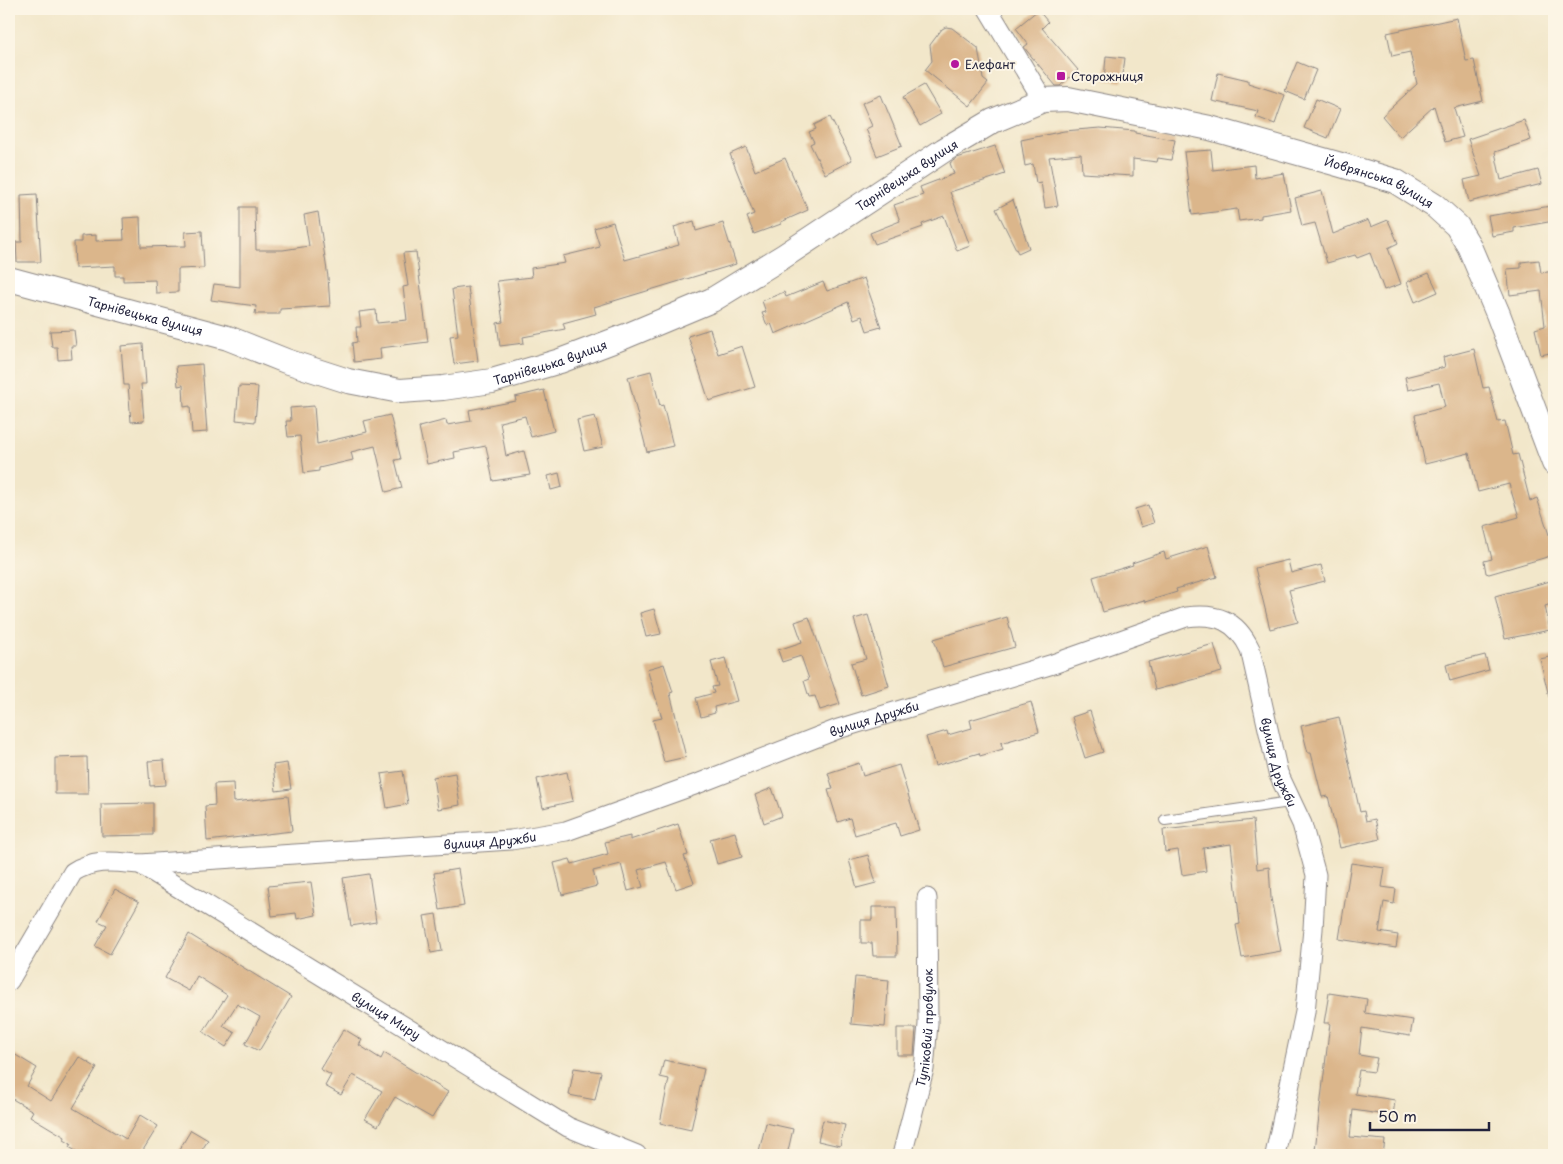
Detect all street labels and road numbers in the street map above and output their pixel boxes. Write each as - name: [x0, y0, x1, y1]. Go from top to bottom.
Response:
- street label: Тарнівецька вулиця: [852, 135, 961, 215]
- street label: Йоврянська вулиця: [1322, 152, 1437, 212]
- street label: Тарнівецька вулиця: [85, 292, 205, 340]
- street label: Тарнівецька вулиця: [491, 335, 610, 389]
- street label: вулиця Дружби: [826, 696, 921, 741]
- street label: вулиця Дружби: [1257, 716, 1302, 810]
- street label: вулиця Дружби: [443, 827, 538, 853]
- street label: Тупіковий провулок: [911, 968, 937, 1089]
- street label: вулиця Миру: [348, 987, 424, 1043]

